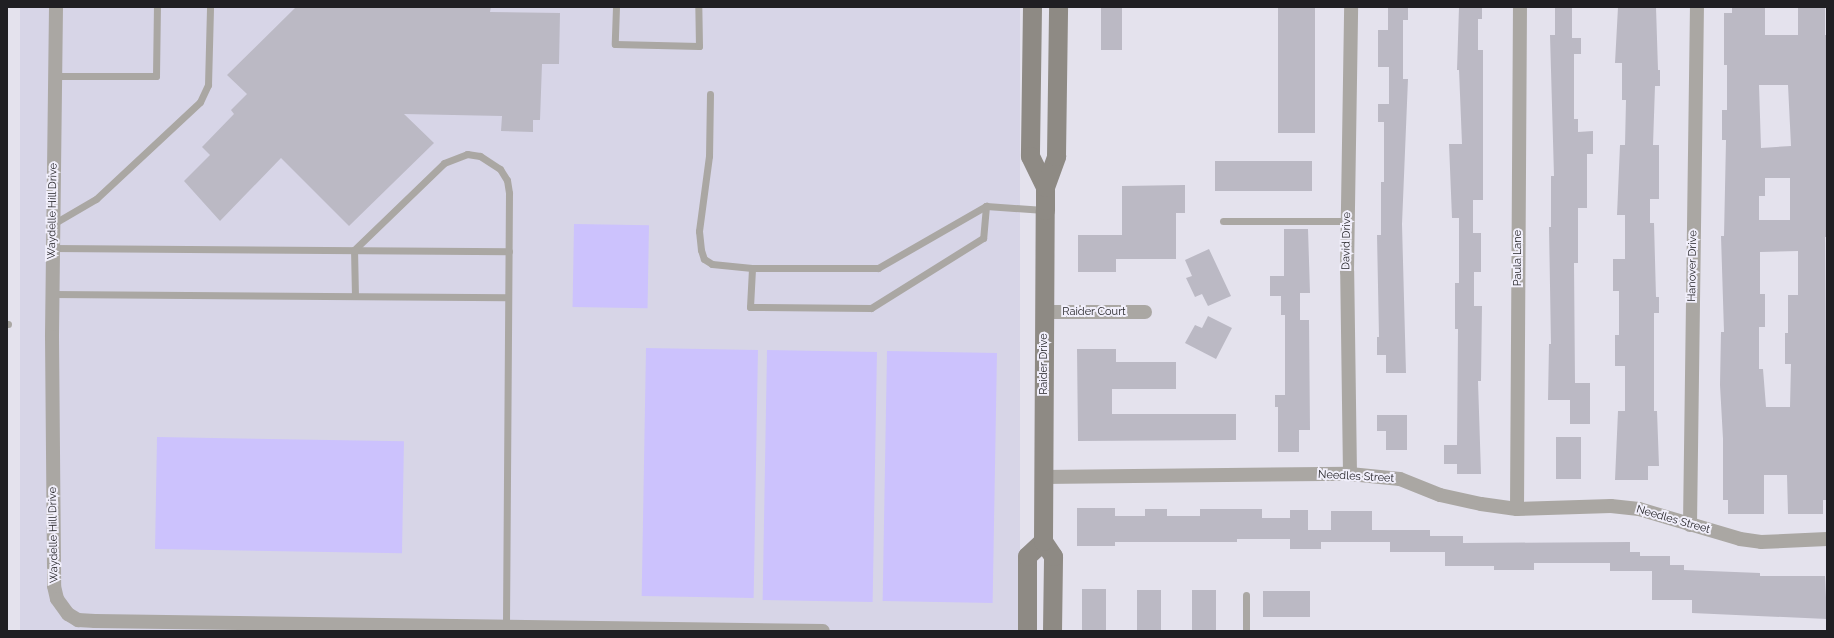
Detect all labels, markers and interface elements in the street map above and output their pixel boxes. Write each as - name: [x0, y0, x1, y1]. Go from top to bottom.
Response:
- street label: Waydelle Hill Drive: [46, 163, 60, 259]
- street label: David Drive: [1340, 212, 1354, 270]
- street label: Paula Lane: [1511, 230, 1525, 286]
- street label: Hanover Drive: [1686, 230, 1700, 302]
- street label: Raider Court: [1062, 305, 1126, 319]
- street label: Raider Drive: [1037, 333, 1051, 395]
- street label: Needles Street: [1318, 468, 1394, 486]
- street label: Waydelle Hill Drive: [47, 487, 61, 583]
- street label: Needles Street: [1635, 503, 1711, 537]

